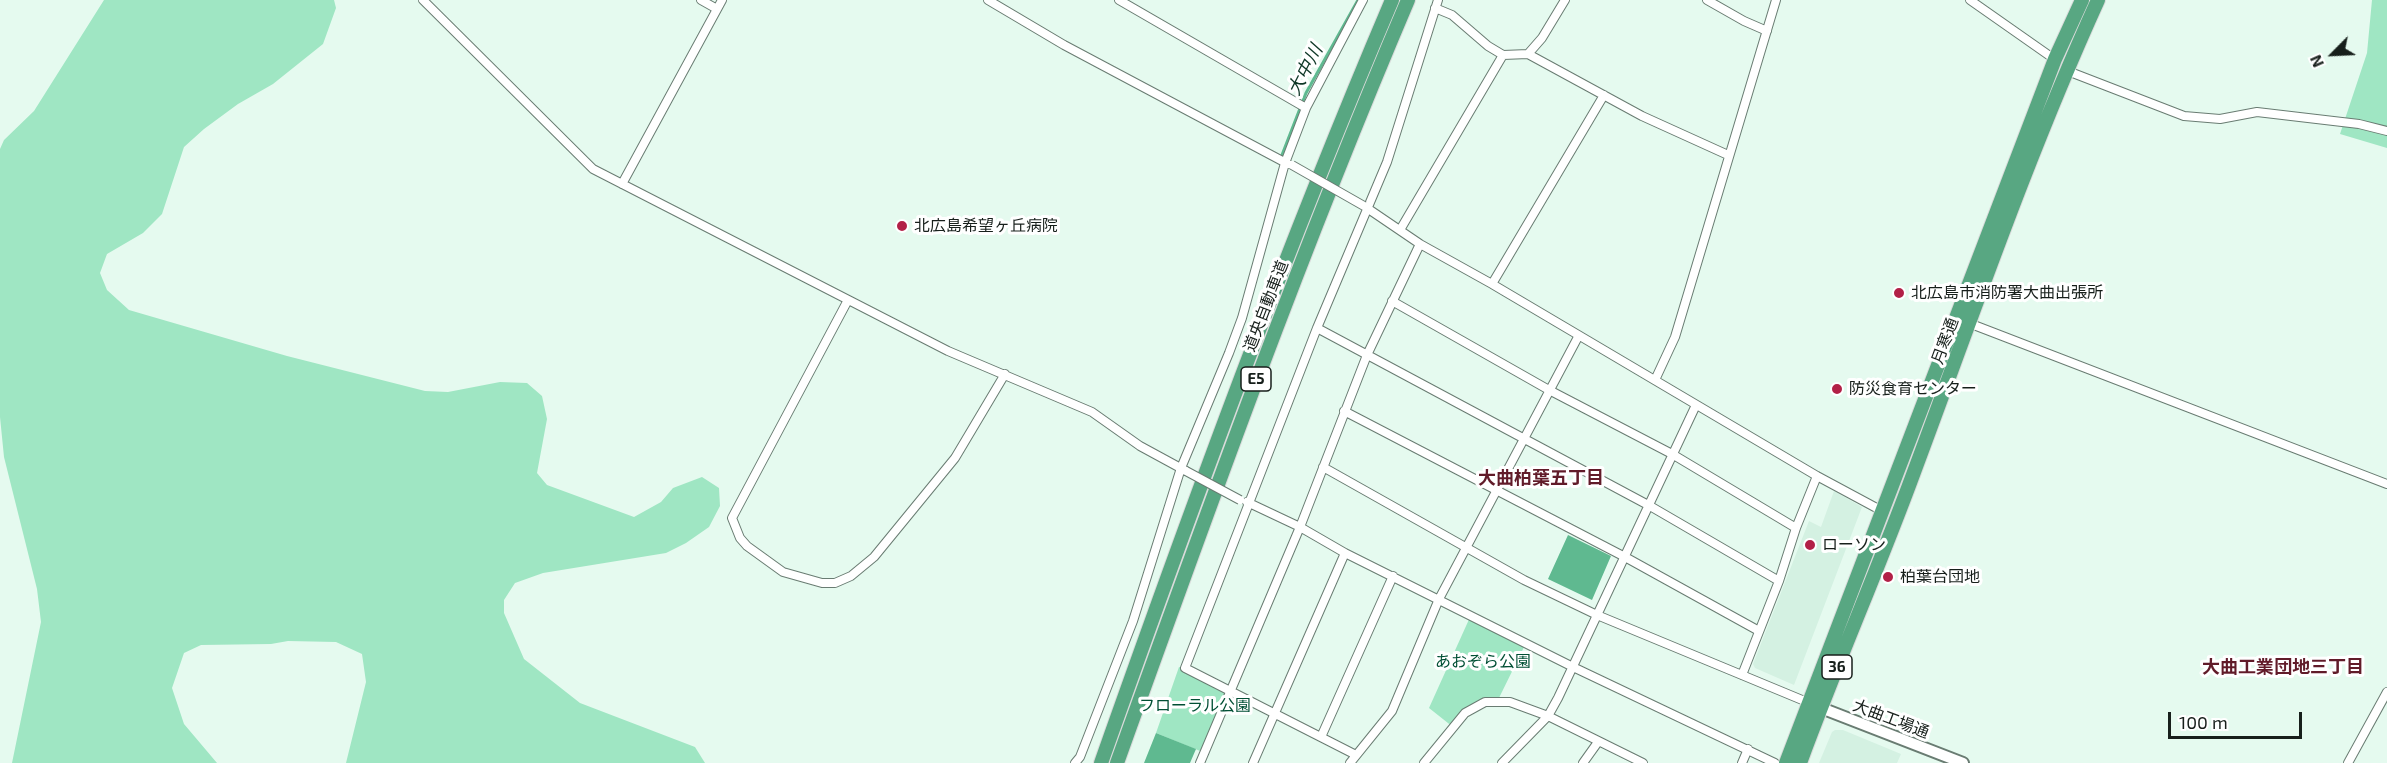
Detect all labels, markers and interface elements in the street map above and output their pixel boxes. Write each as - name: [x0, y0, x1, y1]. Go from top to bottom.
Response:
- north arrow: [2303, 24, 2363, 84]
- water label: 大中川: [1283, 41, 1327, 99]
- text: N: [2305, 52, 2327, 71]
- place label: 北広島希望ヶ丘病院: [914, 216, 1058, 236]
- marker: 北広島希望ヶ丘病院: [895, 219, 909, 233]
- street label: 道央自動車道: [1240, 258, 1292, 354]
- place label: 北広島市消防署大曲出張所: [1911, 283, 2103, 303]
- marker: 北広島市消防署大曲出張所: [1892, 286, 1906, 300]
- street label: 月寒通: [1928, 315, 1962, 367]
- road number: E5: [1241, 367, 1271, 391]
- place label: 防災食育センター: [1849, 379, 1977, 399]
- marker: 防災食育センター: [1830, 382, 1844, 396]
- district label: 大曲柏葉五丁目: [1478, 467, 1604, 489]
- place label: ローソン: [1822, 535, 1886, 555]
- marker: ローソン: [1803, 538, 1817, 552]
- place label: 柏葉台団地: [1900, 567, 1980, 587]
- marker: 柏葉台団地: [1881, 570, 1895, 584]
- park label: あおぞら公園: [1435, 652, 1531, 672]
- road number: 36: [1822, 655, 1852, 679]
- district label: 大曲工業団地三丁目: [2202, 656, 2364, 678]
- park label: フローラル公園: [1139, 696, 1251, 716]
- street label: 大曲工場通: [1850, 696, 1932, 742]
- scale bar: [2171, 700, 2304, 738]
- text: 100 m: [2179, 711, 2228, 733]

